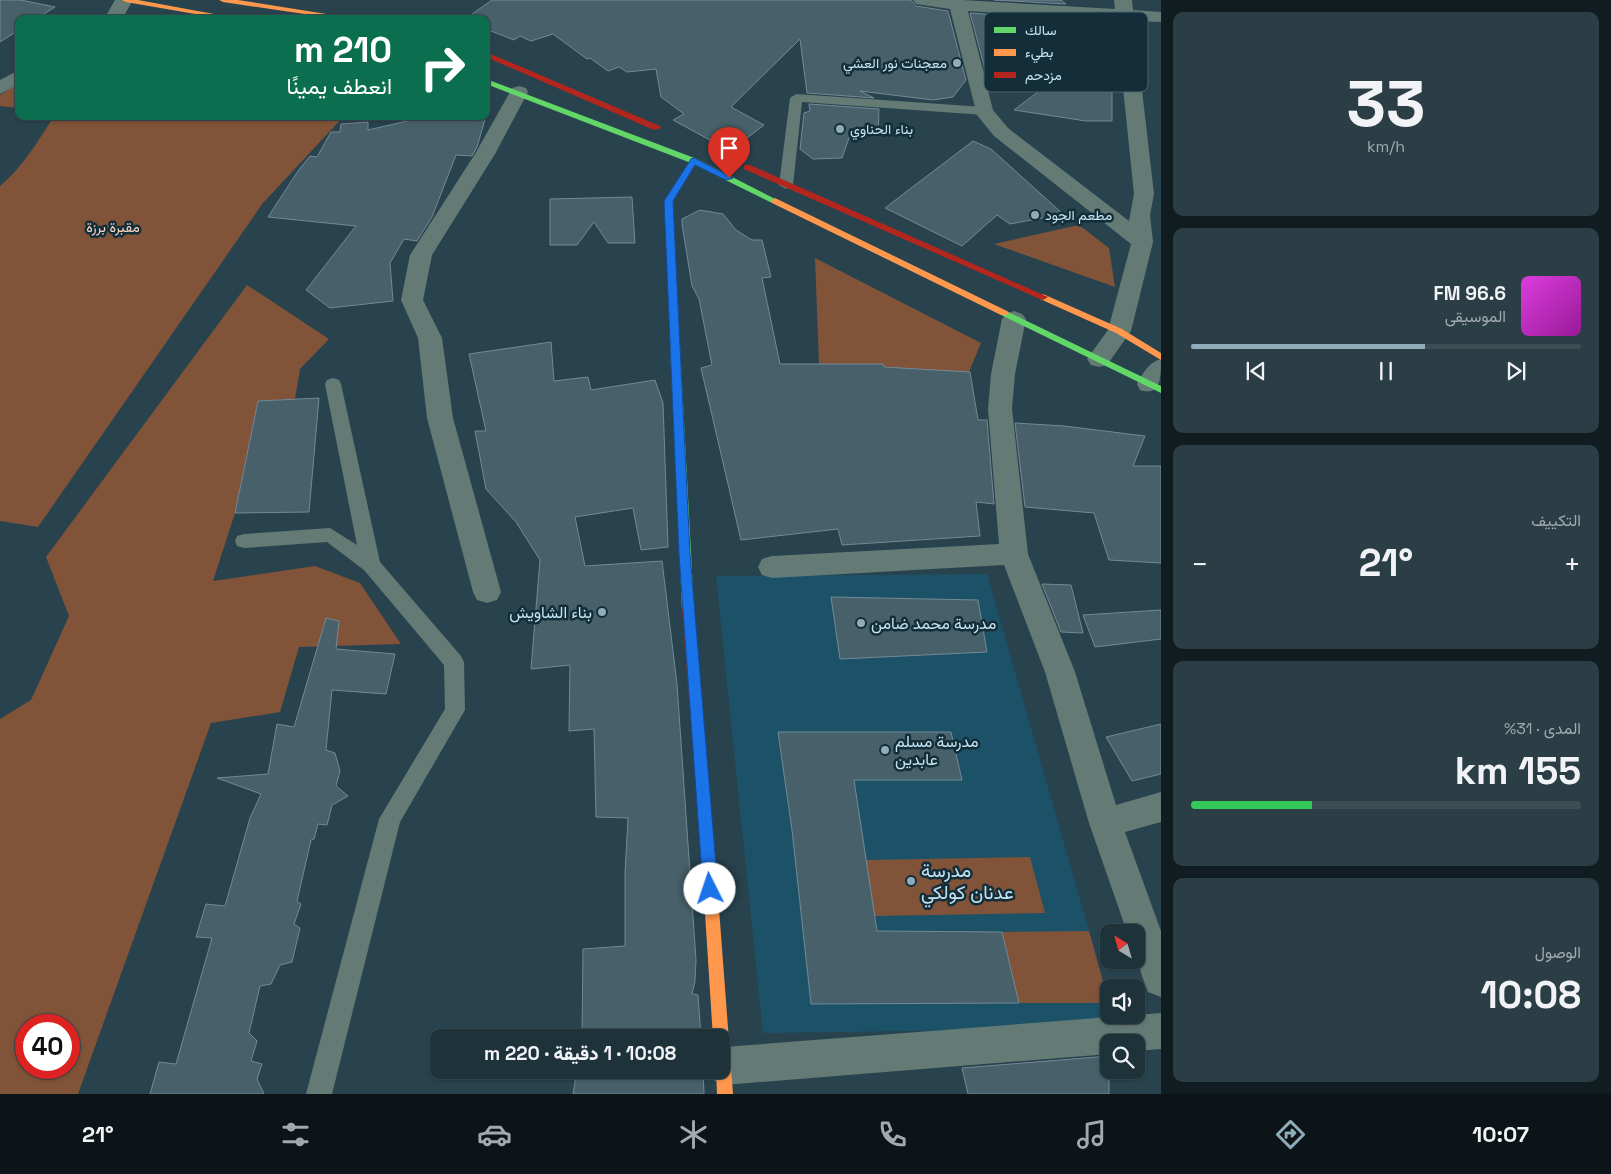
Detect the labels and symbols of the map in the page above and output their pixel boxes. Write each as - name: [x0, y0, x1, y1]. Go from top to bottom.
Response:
- legend: [984, 12, 1148, 92]
- text: سالك: [1025, 21, 1056, 39]
- text: بطيء: [1025, 43, 1053, 64]
- place label: معجنات نور العشي: [843, 54, 947, 75]
- marker: معجنات نور العشي: [951, 57, 963, 69]
- text: مزدحم: [1025, 66, 1062, 84]
- place label: بناء الحناوي: [850, 120, 913, 141]
- marker: بناء الحناوي: [834, 123, 846, 135]
- pin: [708, 127, 750, 178]
- place label: مطعم الجود: [1045, 206, 1112, 224]
- marker: مطعم الجود: [1029, 209, 1041, 221]
- park label: مقبرة برزة: [86, 218, 140, 236]
- place label: بناء الشاويش: [509, 602, 592, 623]
- marker: بناء الشاويش: [596, 606, 608, 618]
- place label: مدرسة محمد ضامن: [871, 613, 996, 634]
- marker: مدرسة محمد ضامن: [855, 617, 867, 629]
- place label: مدرسة مسلم عابدين: [895, 731, 979, 770]
- marker: مدرسة مسلم عابدين: [879, 744, 891, 756]
- place label: مدرسة عدنان كولكي: [921, 858, 1014, 908]
- position arrow: [683, 862, 735, 914]
- marker: مدرسة عدنان كولكي: [905, 875, 917, 887]
- north arrow: [1100, 924, 1145, 969]
- speed limit sign: 40: [15, 1014, 80, 1079]

